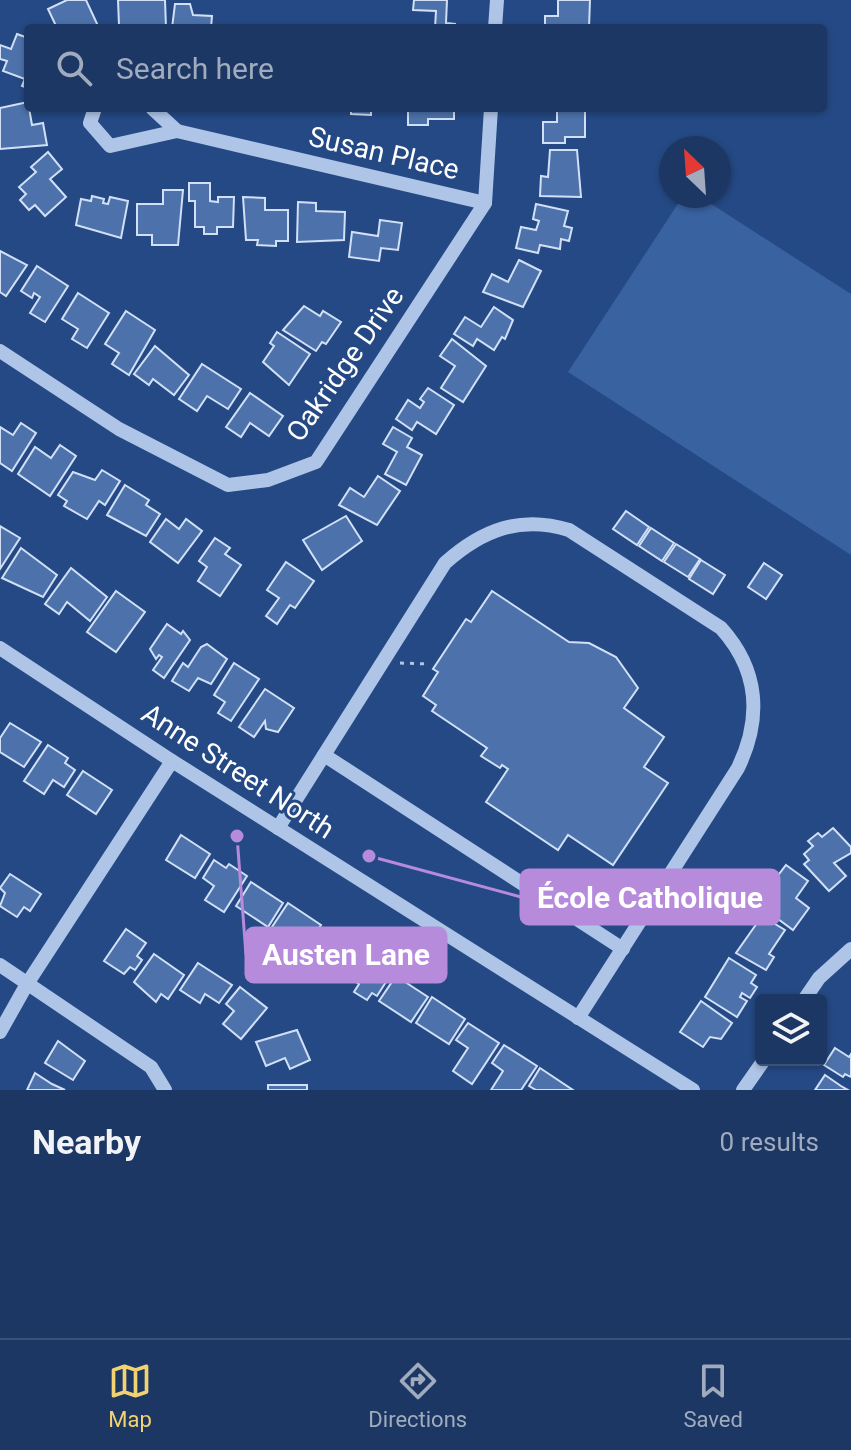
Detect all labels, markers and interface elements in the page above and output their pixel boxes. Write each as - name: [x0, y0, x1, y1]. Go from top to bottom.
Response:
- search box: [24, 24, 827, 112]
- icon: search: [52, 46, 96, 90]
- text: Search here: [116, 51, 274, 86]
- street label: Susan Place: [306, 120, 462, 186]
- north arrow: [659, 136, 731, 208]
- street label: Oakridge Drive: [280, 280, 410, 448]
- street label: Anne Street North: [136, 697, 340, 845]
- callout: École Catholique: [521, 870, 779, 924]
- text: École Catholique: [537, 880, 763, 915]
- callout: Austen Lane: [246, 928, 446, 982]
- text: Austen Lane: [262, 937, 430, 972]
- map controls: [755, 994, 827, 1066]
- button: layers: [755, 994, 827, 1066]
- text: Nearby: [32, 1122, 141, 1162]
- text: 0 results: [720, 1127, 819, 1157]
- tab: Map: [108, 1359, 152, 1432]
- tab: Directions: [368, 1359, 467, 1432]
- tab: Saved: [683, 1359, 743, 1432]

